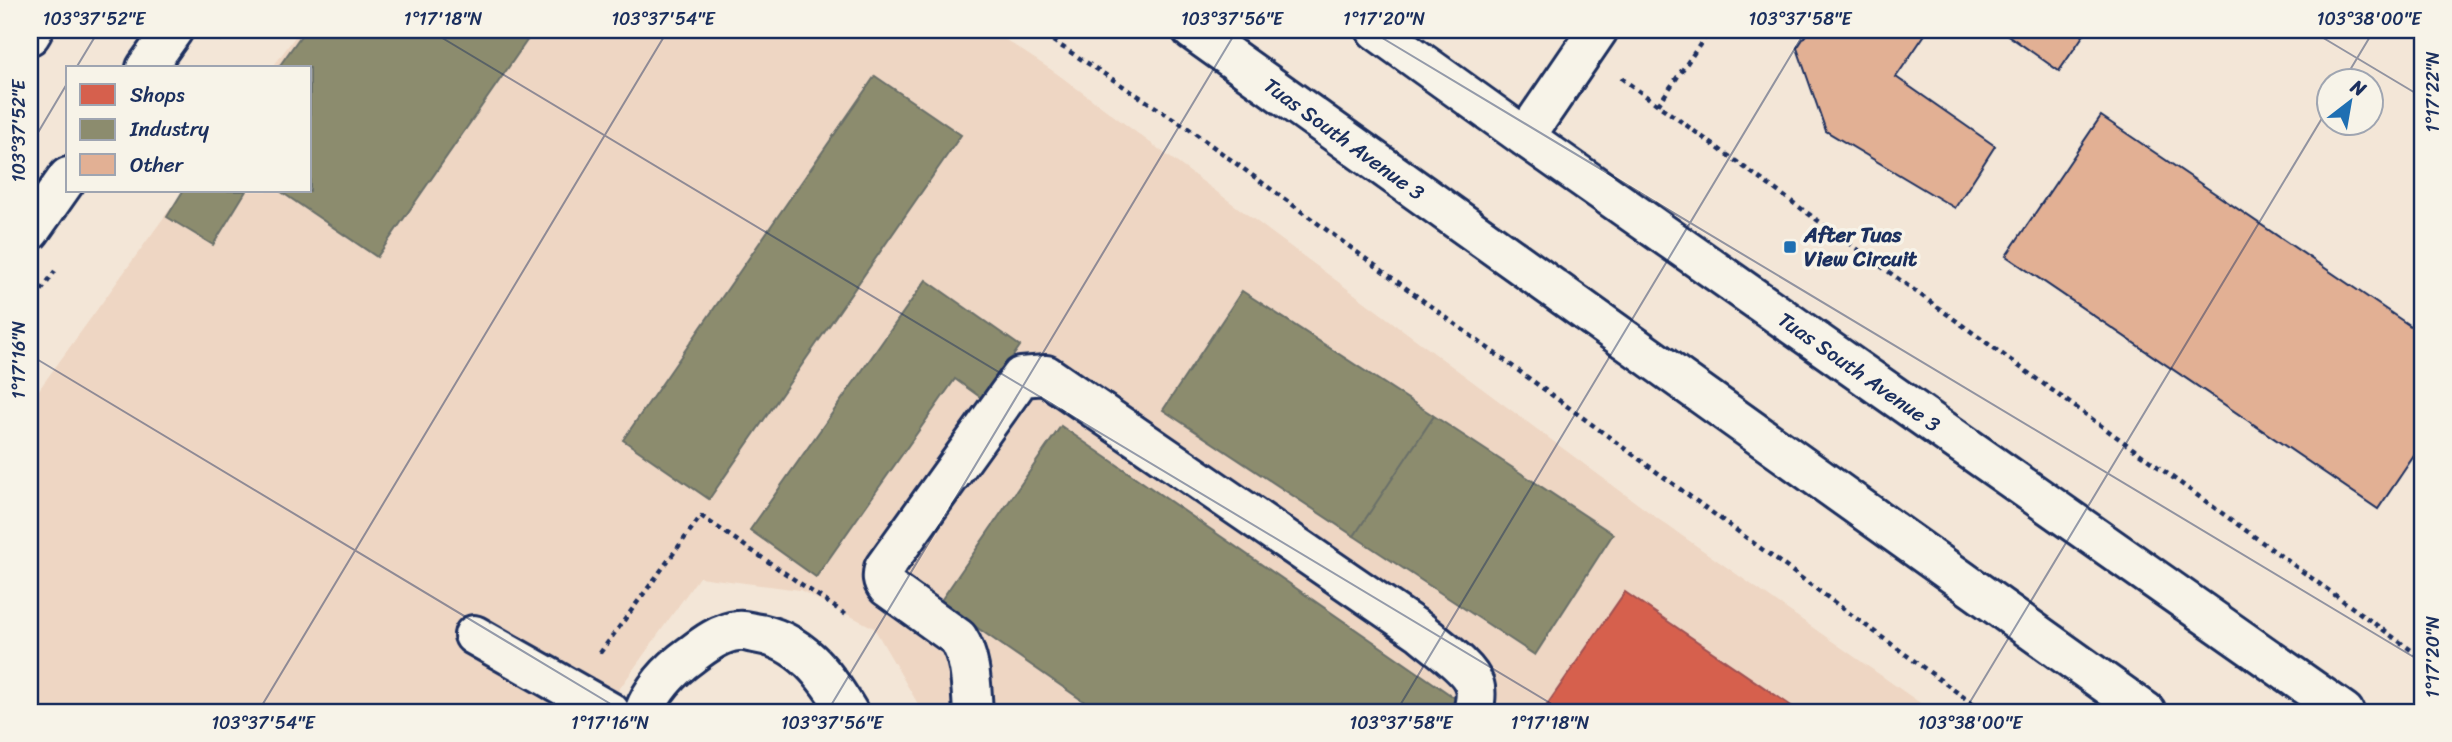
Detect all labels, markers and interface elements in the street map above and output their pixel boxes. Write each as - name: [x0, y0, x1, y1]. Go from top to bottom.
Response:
- text: 103°37'52"E: [43, 3, 146, 35]
- text: 1°17'18"N: [404, 3, 483, 35]
- text: 103°37'54"E: [611, 3, 716, 35]
- text: 103°37'56"E: [1181, 3, 1284, 35]
- text: 1°17'20"N: [1343, 3, 1425, 35]
- text: 103°37'58"E: [1749, 3, 1852, 35]
- text: 103°38'00"E: [2317, 3, 2422, 35]
- text: 1°17'22"N: [2417, 51, 2449, 132]
- legend: [66, 66, 312, 192]
- north arrow: [2316, 66, 2386, 136]
- street label: Tuas South Avenue 3: [1255, 67, 1433, 211]
- text: N: [2343, 70, 2373, 106]
- text: Shops: [130, 76, 185, 114]
- text: 103°37'52"E: [3, 79, 35, 182]
- text: Industry: [129, 110, 209, 148]
- text: Other: [130, 146, 185, 184]
- place label: After Tuas View Circuit: [1803, 216, 1918, 278]
- marker: After Tuas View Circuit: [1782, 239, 1798, 255]
- street label: Tuas South Avenue 3: [1770, 301, 1949, 443]
- text: 1°17'16"N: [3, 320, 35, 399]
- text: 1°17'20"N: [2417, 616, 2449, 698]
- text: 103°37'54"E: [211, 707, 316, 739]
- text: 1°17'16"N: [571, 707, 650, 739]
- text: 103°37'56"E: [781, 707, 884, 739]
- text: 103°37'58"E: [1350, 707, 1453, 739]
- text: 1°17'18"N: [1511, 707, 1590, 739]
- text: 103°38'00"E: [1918, 707, 2023, 739]

